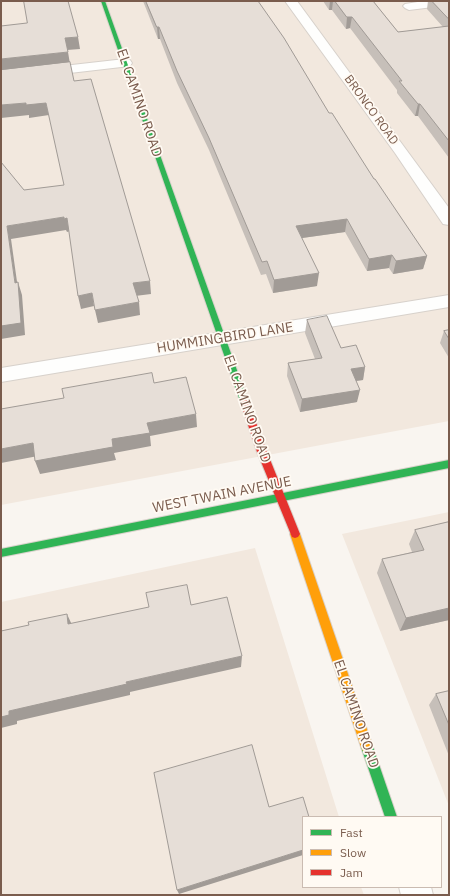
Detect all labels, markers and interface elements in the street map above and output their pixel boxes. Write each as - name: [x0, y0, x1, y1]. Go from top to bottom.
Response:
- street label: EL CAMINO ROAD: [113, 47, 165, 159]
- street label: BRONCO ROAD: [341, 72, 401, 148]
- street label: HUMMINGBIRD LANE: [156, 319, 294, 357]
- street label: EL CAMINO ROAD: [220, 353, 274, 465]
- street label: WEST TWAIN AVENUE: [151, 473, 293, 517]
- street label: EL CAMINO ROAD: [330, 658, 382, 770]
- legend: [302, 816, 442, 888]
- text: Fast: [340, 825, 363, 840]
- text: Slow: [340, 845, 366, 860]
- text: Jam: [340, 865, 363, 880]

